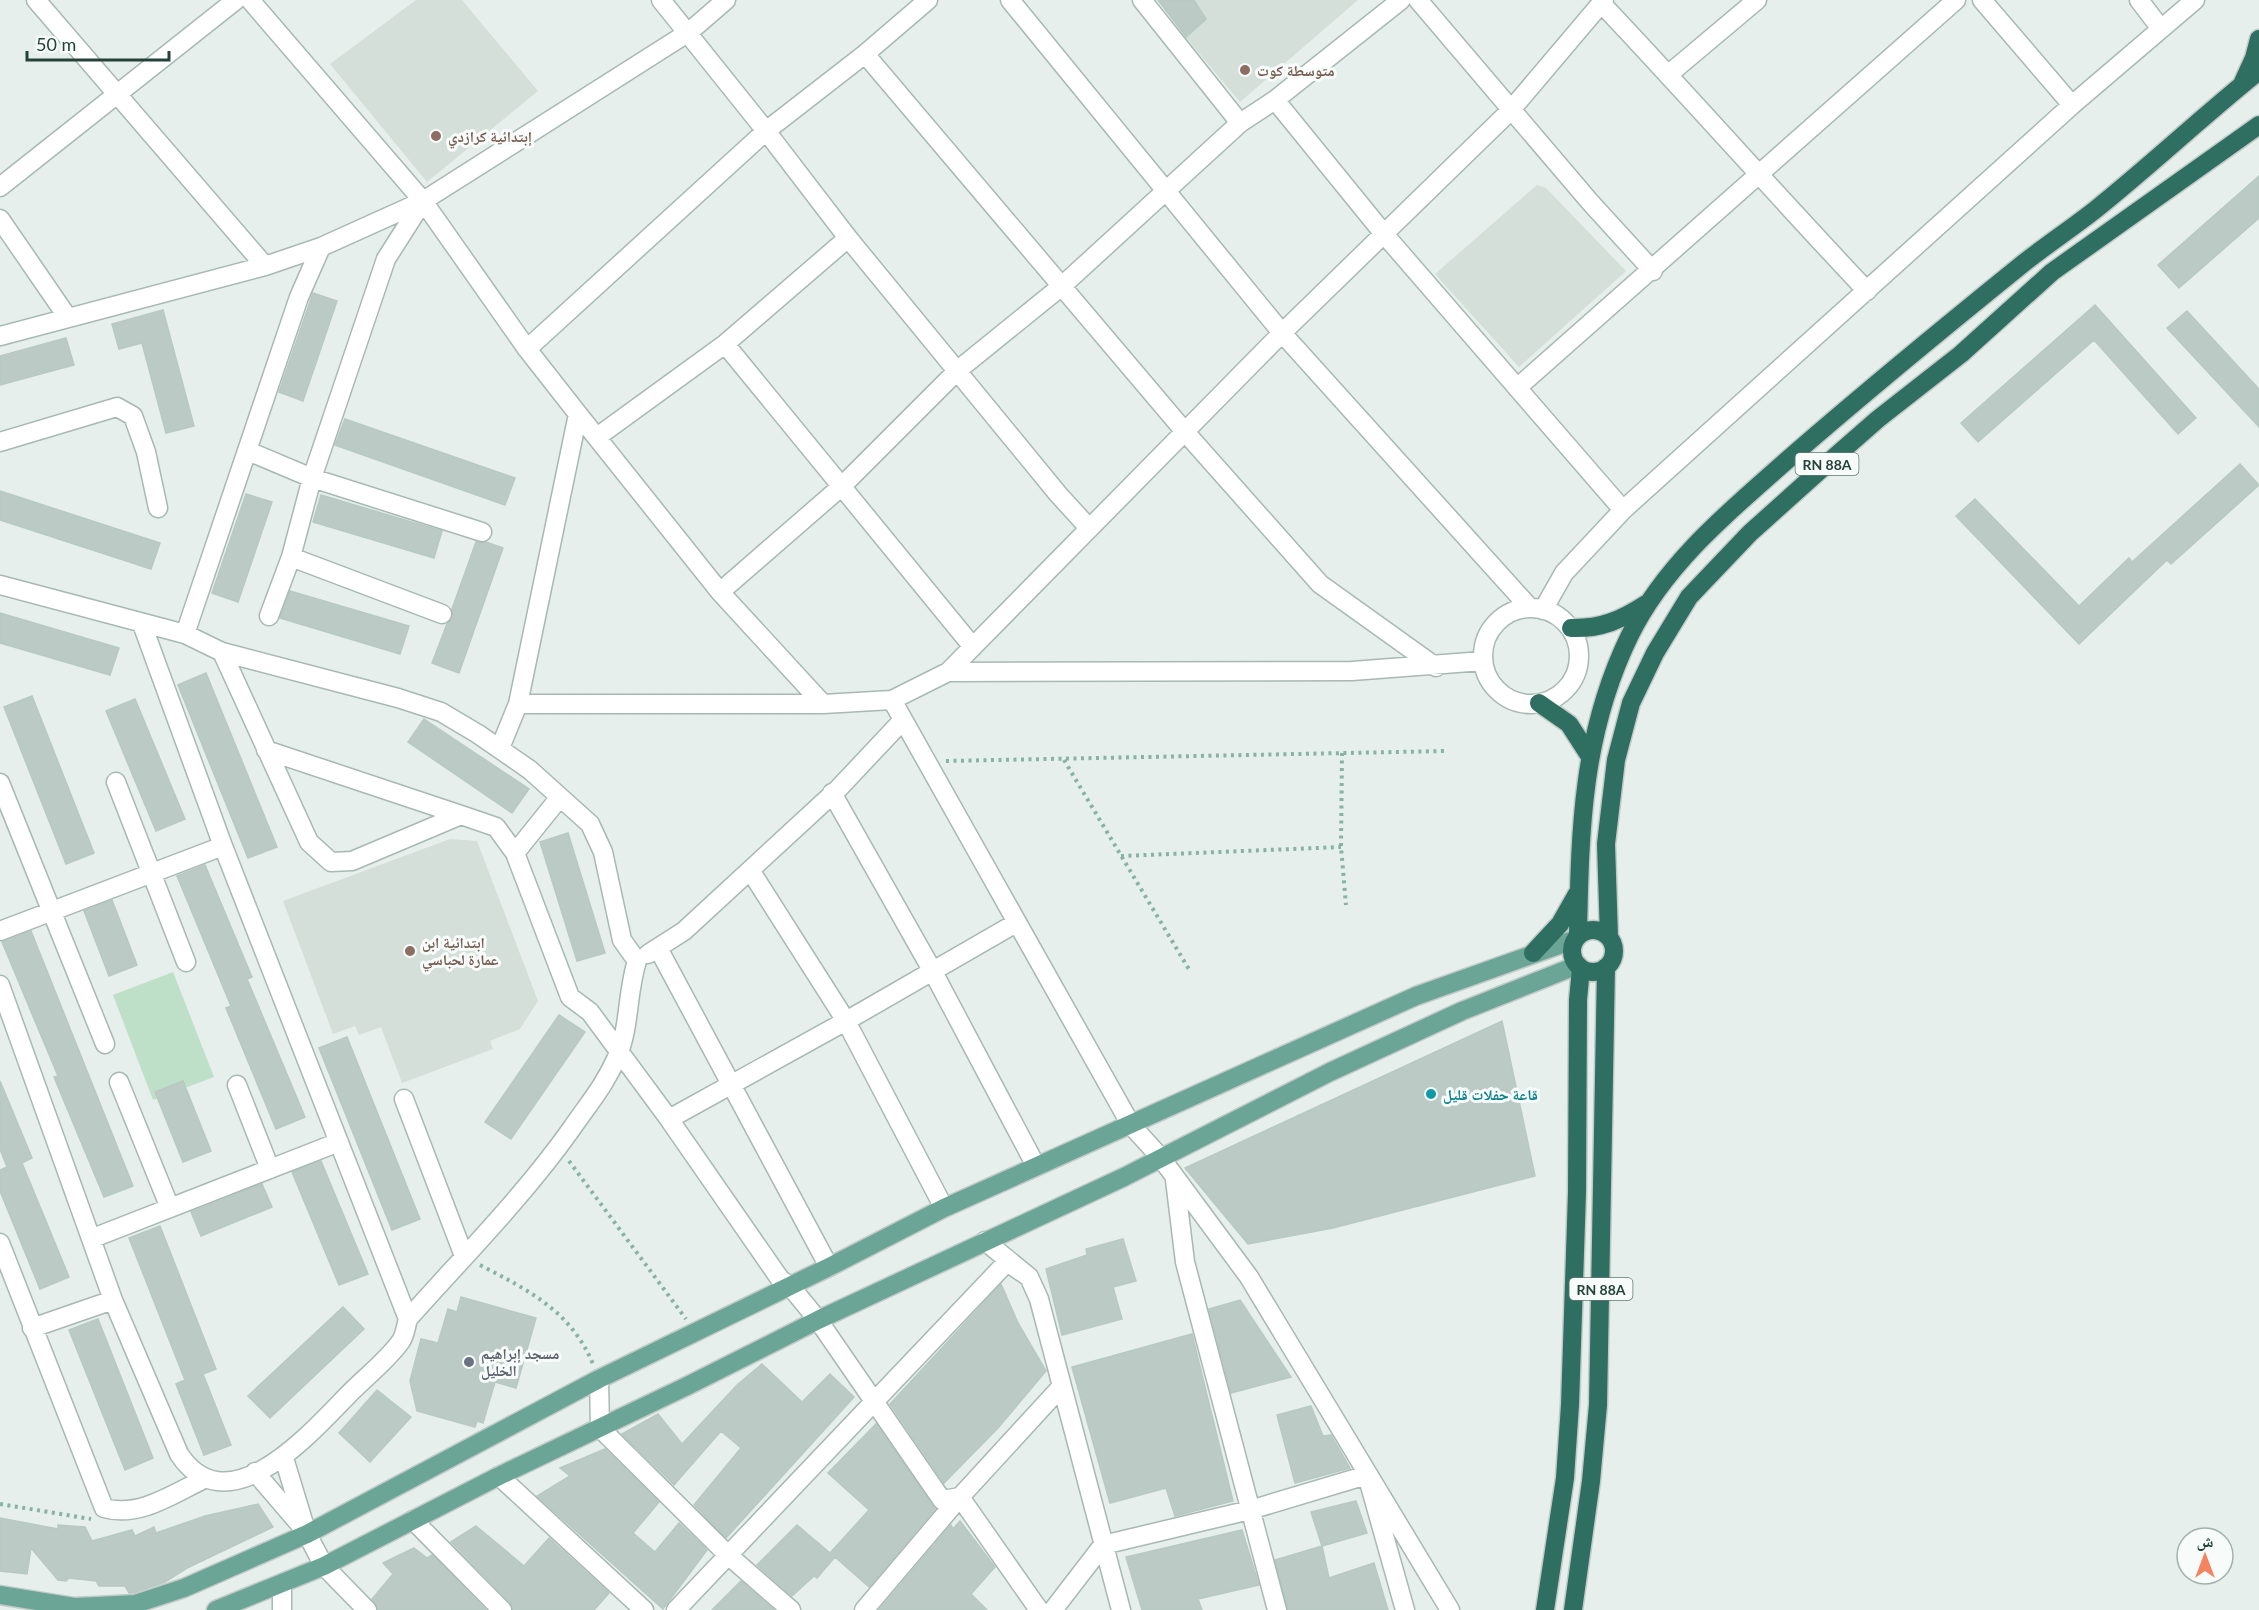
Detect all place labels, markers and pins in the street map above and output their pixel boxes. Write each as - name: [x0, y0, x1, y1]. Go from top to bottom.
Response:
- place label: متوسطة كوت: [1257, 61, 1335, 79]
- marker: متوسطة كوت: [1238, 63, 1252, 77]
- place label: إبتدائية كرازدي: [448, 127, 532, 149]
- marker: إبتدائية كرازدي: [429, 129, 443, 143]
- place label: ابتدائية ابن عمارة لحباسي: [422, 933, 499, 972]
- marker: ابتدائية ابن عمارة لحباسي: [403, 944, 417, 958]
- place label: قاعة حفلات قليل: [1443, 1085, 1538, 1104]
- marker: قاعة حفلات قليل: [1424, 1087, 1438, 1101]
- place label: مسجد إبراهيم الخليل: [481, 1344, 559, 1380]
- marker: مسجد إبراهيم الخليل: [462, 1355, 476, 1369]

